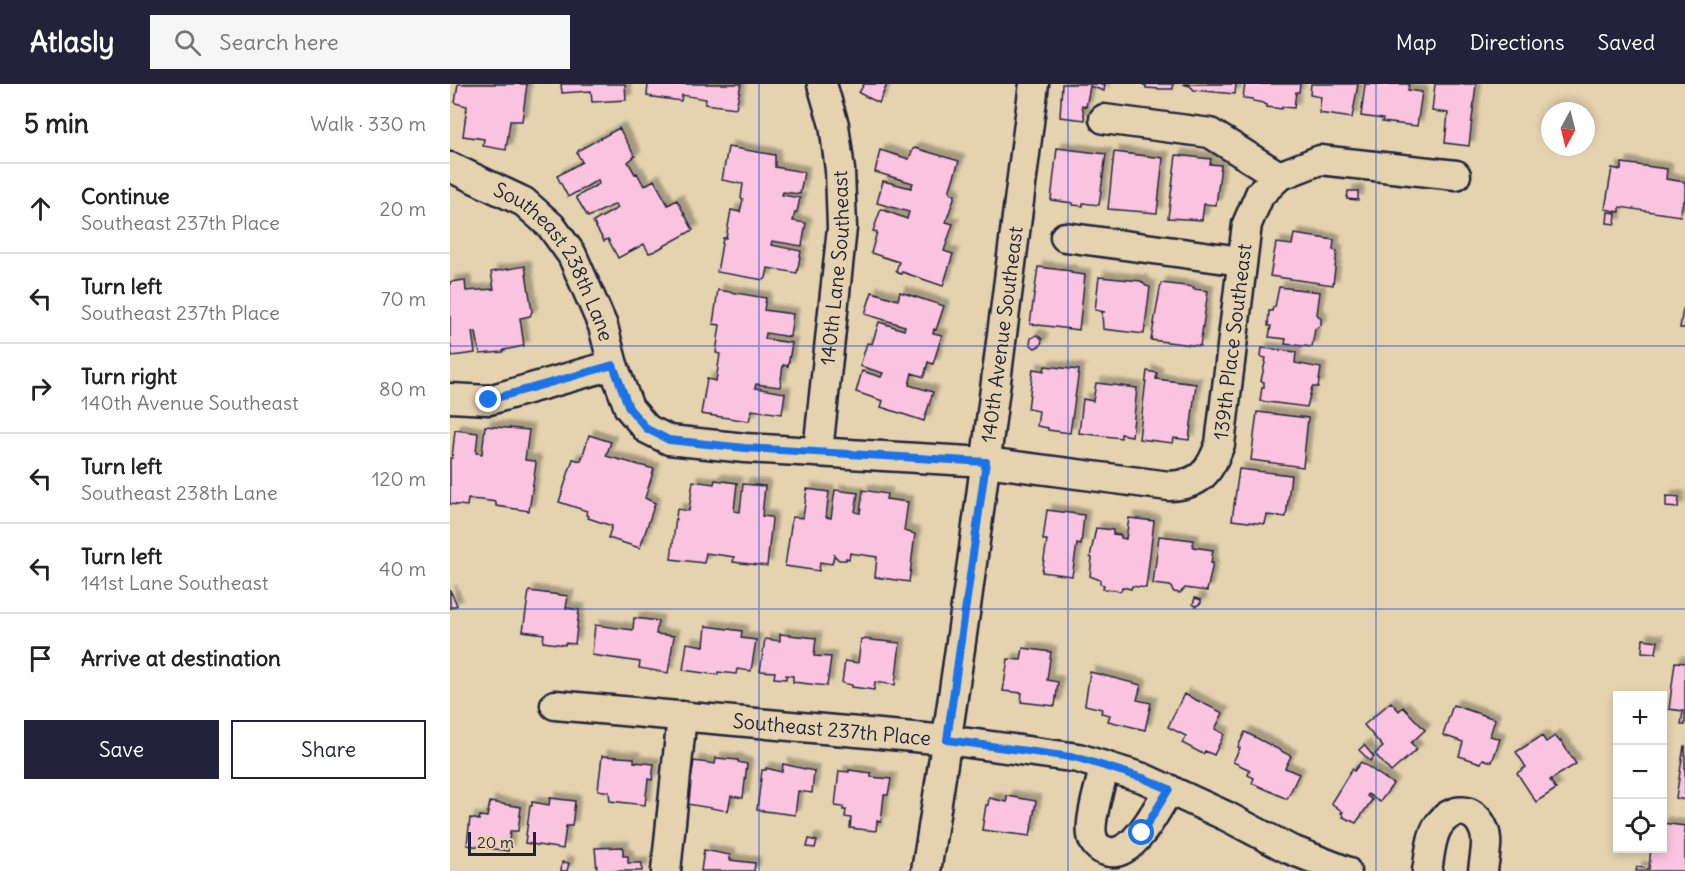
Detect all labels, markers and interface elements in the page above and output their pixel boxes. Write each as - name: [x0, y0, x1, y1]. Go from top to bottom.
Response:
- search box: [150, 15, 570, 69]
- text: Atlasly: [30, 24, 114, 60]
- icon: search: [171, 26, 204, 59]
- text: Search here: [219, 28, 339, 56]
- text: Map: [1396, 29, 1437, 56]
- text: Directions: [1470, 29, 1564, 56]
- text: Saved: [1597, 29, 1655, 56]
- north arrow: [1541, 102, 1595, 156]
- text: 5 min: [24, 107, 89, 140]
- text: Walk · 330 m: [310, 111, 426, 136]
- street label: 140th Lane Southeast: [814, 170, 854, 367]
- street label: Southeast 238th Lane: [490, 176, 619, 344]
- text: Continue: [81, 182, 170, 210]
- icon: ahead: [24, 192, 57, 225]
- text: 20 m: [380, 196, 426, 221]
- text: Southeast 237th Place: [81, 210, 280, 235]
- street label: 140th Avenue Southeast: [975, 224, 1028, 444]
- street label: 139th Place Southeast: [1208, 242, 1257, 441]
- text: Turn left: [81, 272, 162, 300]
- icon: left: [24, 282, 57, 315]
- text: 70 m: [381, 286, 426, 311]
- text: Southeast 237th Place: [81, 300, 280, 325]
- text: Turn right: [81, 362, 177, 390]
- icon: right: [24, 372, 57, 405]
- text: 80 m: [379, 376, 426, 401]
- route end: [475, 386, 501, 412]
- text: 140th Avenue Southeast: [81, 390, 299, 415]
- text: Turn left: [81, 452, 162, 480]
- icon: left: [24, 462, 57, 495]
- text: 120 m: [372, 466, 426, 491]
- text: Southeast 238th Lane: [81, 480, 278, 505]
- text: Turn left: [81, 542, 162, 570]
- icon: left: [24, 552, 57, 585]
- text: 40 m: [379, 556, 426, 581]
- text: 141st Lane Southeast: [81, 570, 268, 595]
- icon: arrive: [24, 642, 57, 675]
- text: Arrive at destination: [81, 644, 281, 672]
- map controls: [1613, 691, 1667, 853]
- button: +: [1613, 691, 1667, 745]
- street label: Southeast 237th Place: [732, 708, 932, 751]
- button: Save: [24, 720, 219, 779]
- button: Share: [231, 720, 426, 779]
- button: −: [1613, 745, 1667, 799]
- button: locate: [1613, 799, 1667, 853]
- route start: [1128, 819, 1154, 845]
- scale bar: [468, 829, 536, 856]
- text: 20 m: [477, 832, 514, 852]

